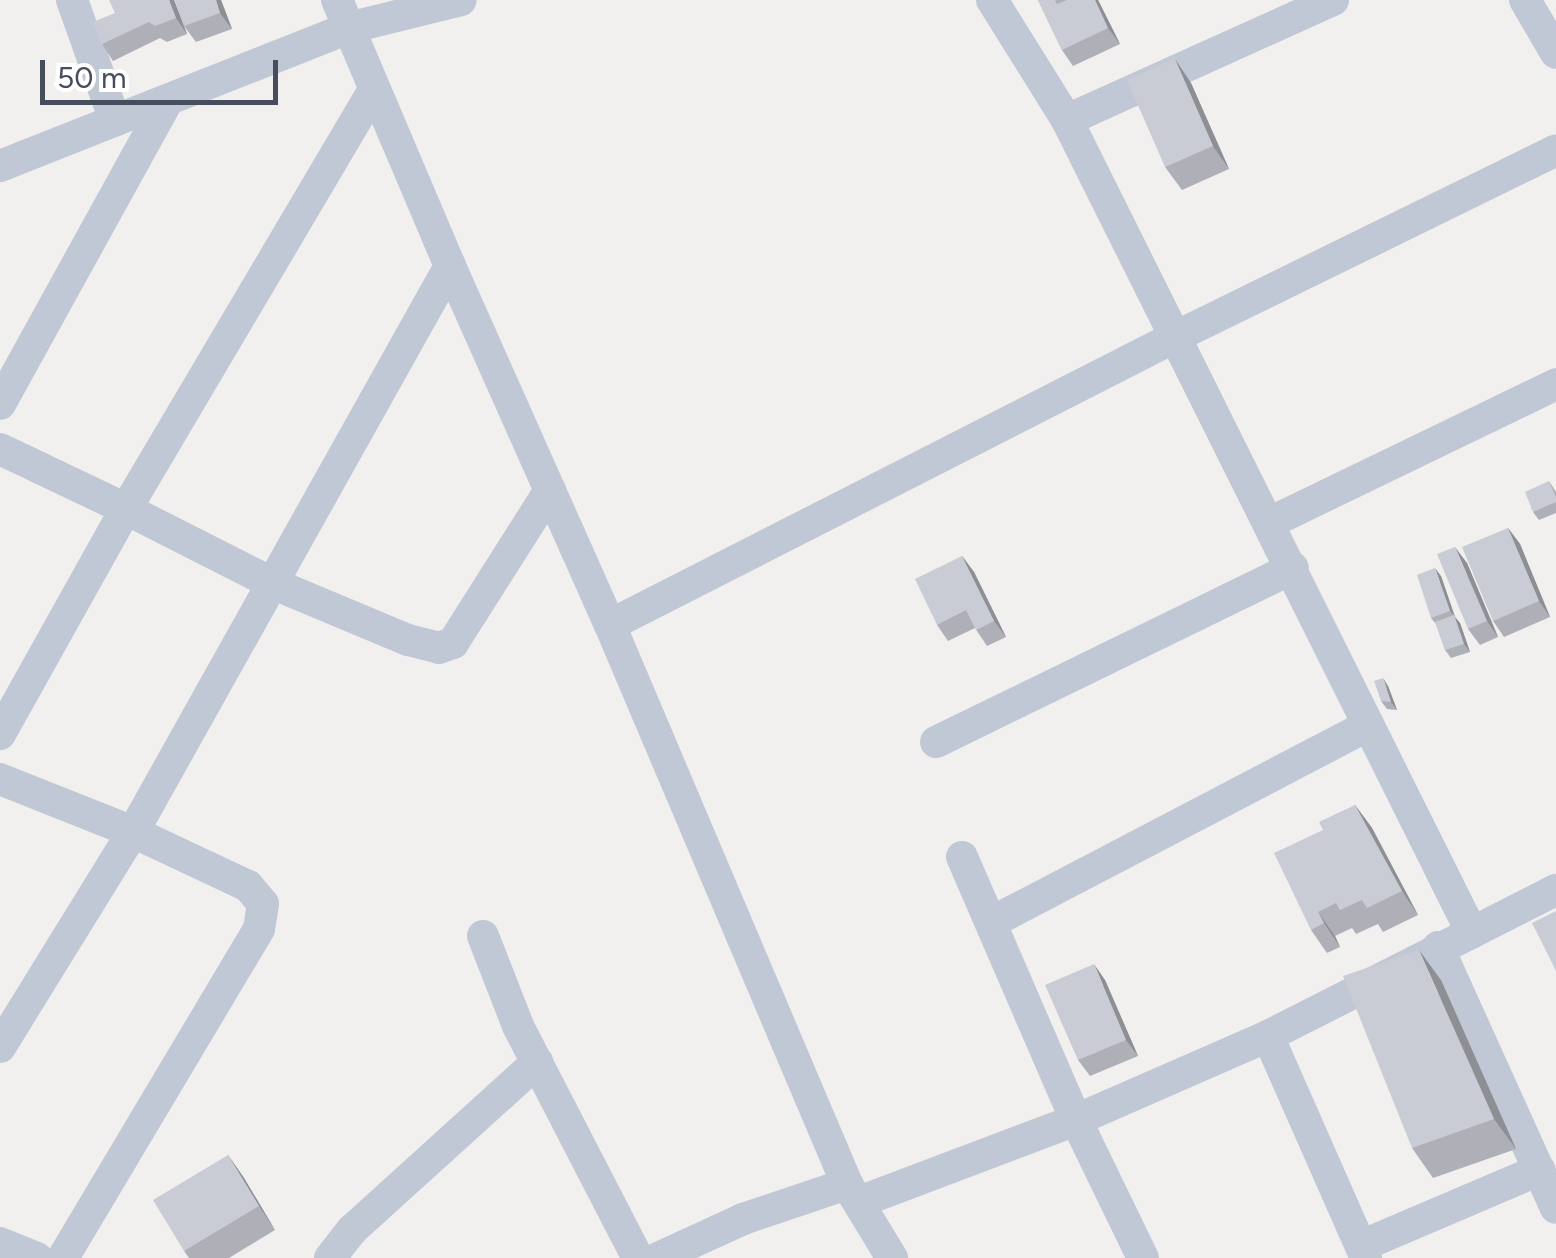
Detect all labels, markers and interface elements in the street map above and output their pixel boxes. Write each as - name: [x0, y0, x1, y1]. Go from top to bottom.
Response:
- scale bar: [45, 40, 282, 102]
- text: 50 m: [57, 59, 126, 96]

